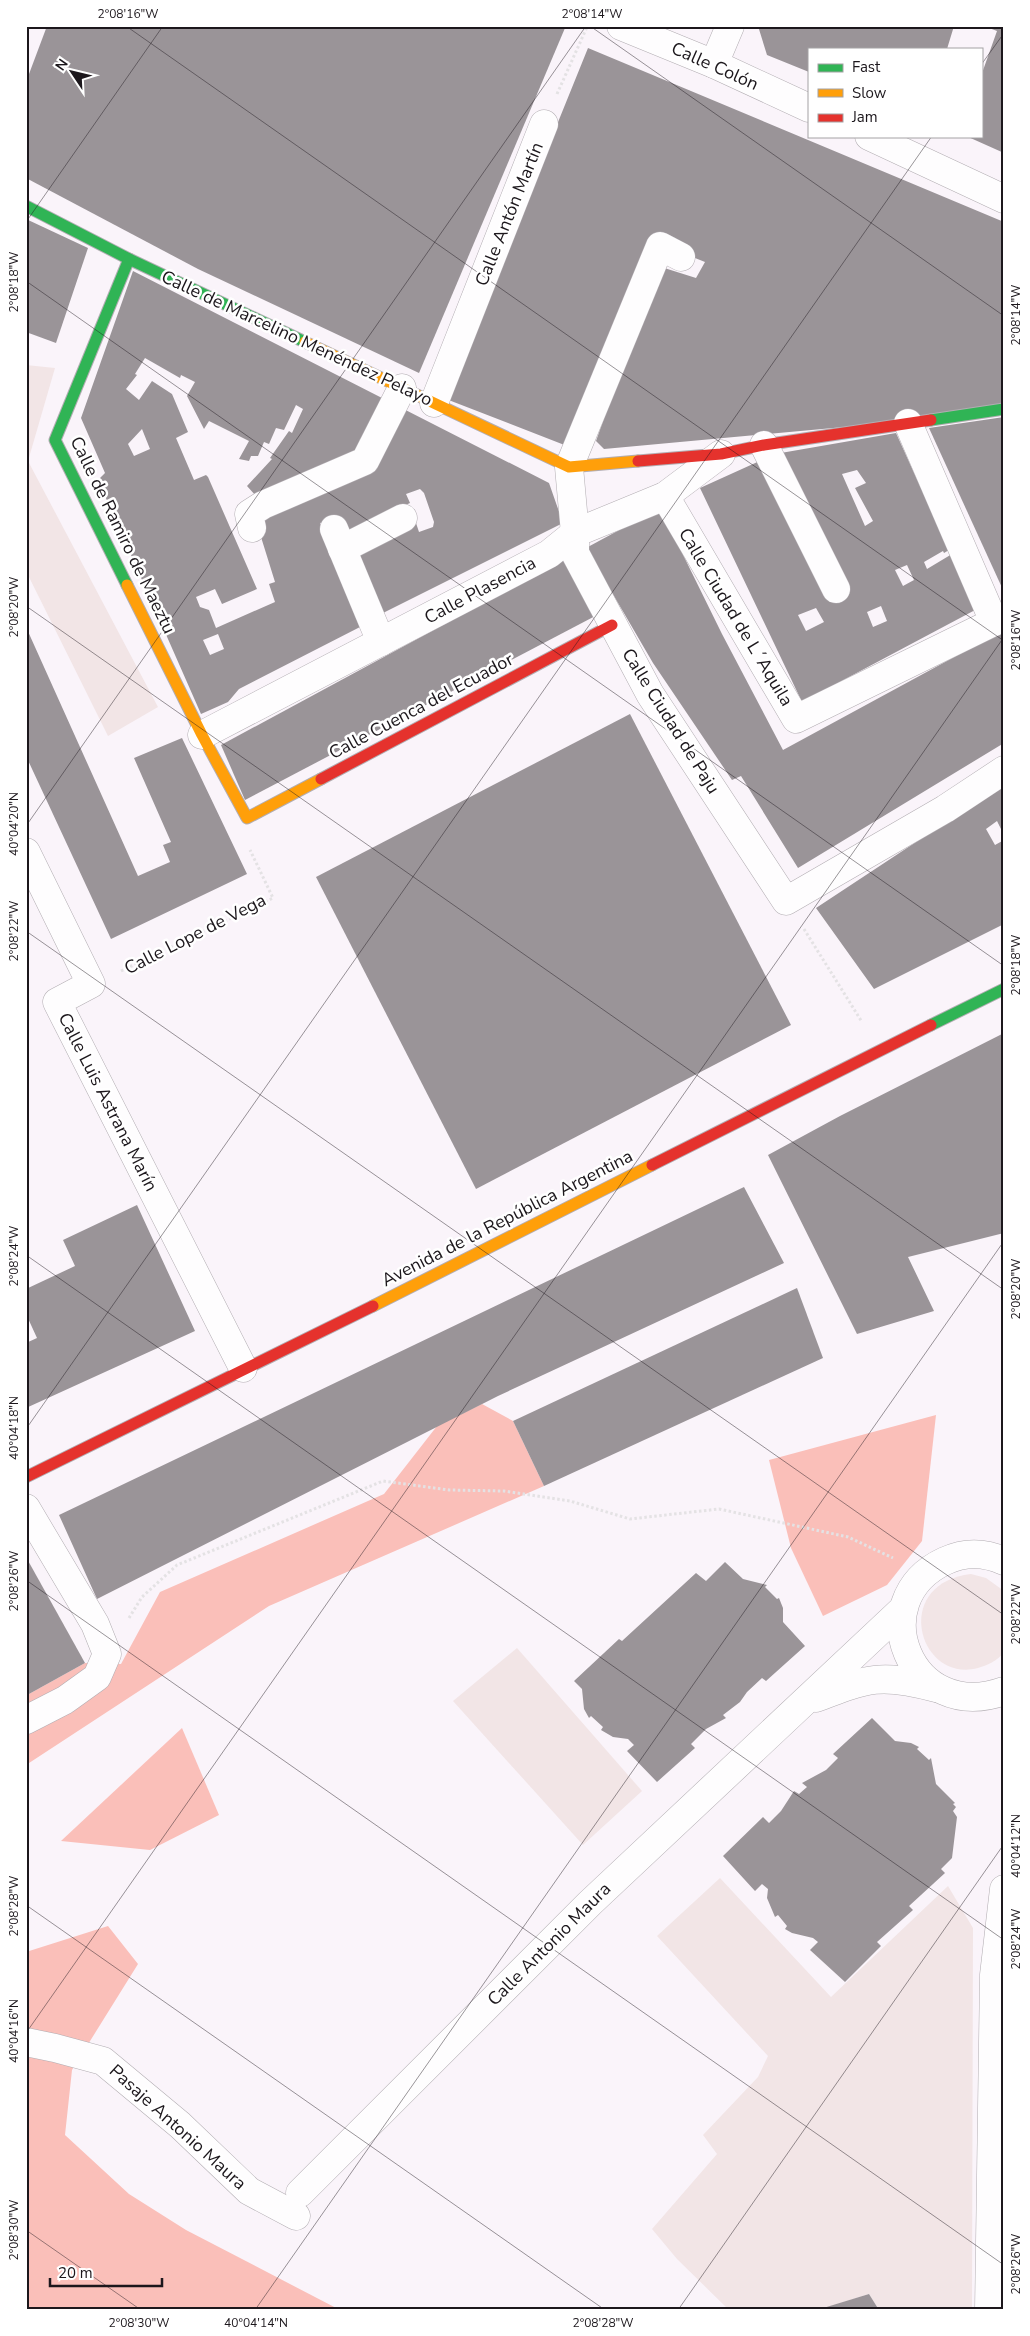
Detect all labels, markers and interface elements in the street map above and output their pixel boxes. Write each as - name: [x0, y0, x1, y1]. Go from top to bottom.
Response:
- text: 2°08'16"W: [97, 6, 159, 22]
- text: 2°08'14"W: [561, 6, 623, 22]
- street label: Calle Colón: [668, 36, 762, 96]
- north arrow: [48, 48, 98, 98]
- legend: [808, 48, 982, 138]
- text: N: [51, 55, 73, 75]
- text: Fast: [852, 57, 881, 77]
- text: Slow: [852, 83, 887, 103]
- text: Jam: [851, 107, 878, 127]
- street label: Calle Antón Martín: [469, 139, 549, 289]
- text: 2°08'18"W: [6, 251, 22, 313]
- street label: Calle de Marcelino Menéndez Pelayo: [158, 264, 436, 412]
- text: 2°08'14"W: [1008, 284, 1024, 346]
- street label: Calle de Ramiro de Maeztu: [65, 432, 181, 638]
- street label: Calle Ciudad de L´Aquila: [673, 523, 799, 711]
- street label: Calle Plasencia: [420, 551, 540, 629]
- text: 2°08'20"W: [6, 576, 22, 638]
- text: 2°08'16"W: [1008, 609, 1024, 671]
- street label: Calle Ciudad de Paju: [617, 644, 725, 798]
- street label: Calle Cuenca del Ecuador: [325, 647, 518, 765]
- text: 40°04'20"N: [6, 792, 22, 856]
- street label: Calle Lope de Vega: [120, 888, 270, 980]
- text: 2°08'22"W: [6, 900, 22, 962]
- text: 2°08'18"W: [1008, 934, 1024, 996]
- street label: Calle Luis Astrana Marín: [53, 1009, 163, 1195]
- street label: Avenida de la República Argentina: [377, 1144, 637, 1292]
- text: 2°08'24"W: [6, 1225, 22, 1287]
- text: 2°08'20"W: [1008, 1258, 1024, 1320]
- text: 40°04'18"N: [6, 1396, 22, 1460]
- text: 2°08'26"W: [6, 1550, 22, 1612]
- text: 2°08'22"W: [1008, 1583, 1024, 1645]
- text: 40°04'12"N: [1008, 1814, 1024, 1878]
- text: 2°08'28"W: [6, 1875, 22, 1937]
- street label: Calle Antonio Maura: [482, 1877, 616, 2011]
- text: 2°08'24"W: [1008, 1908, 1024, 1970]
- text: 40°04'16"N: [6, 1999, 22, 2063]
- street label: Pasaje Antonio Maura: [104, 2059, 252, 2195]
- text: 2°08'30"W: [6, 2199, 22, 2261]
- text: 2°08'26"W: [1008, 2233, 1024, 2295]
- scale bar: [50, 2256, 162, 2288]
- text: 20 m: [58, 2263, 93, 2283]
- text: 2°08'30"W: [108, 2315, 170, 2331]
- text: 40°04'14"N: [224, 2315, 288, 2331]
- text: 2°08'28"W: [572, 2315, 634, 2331]

